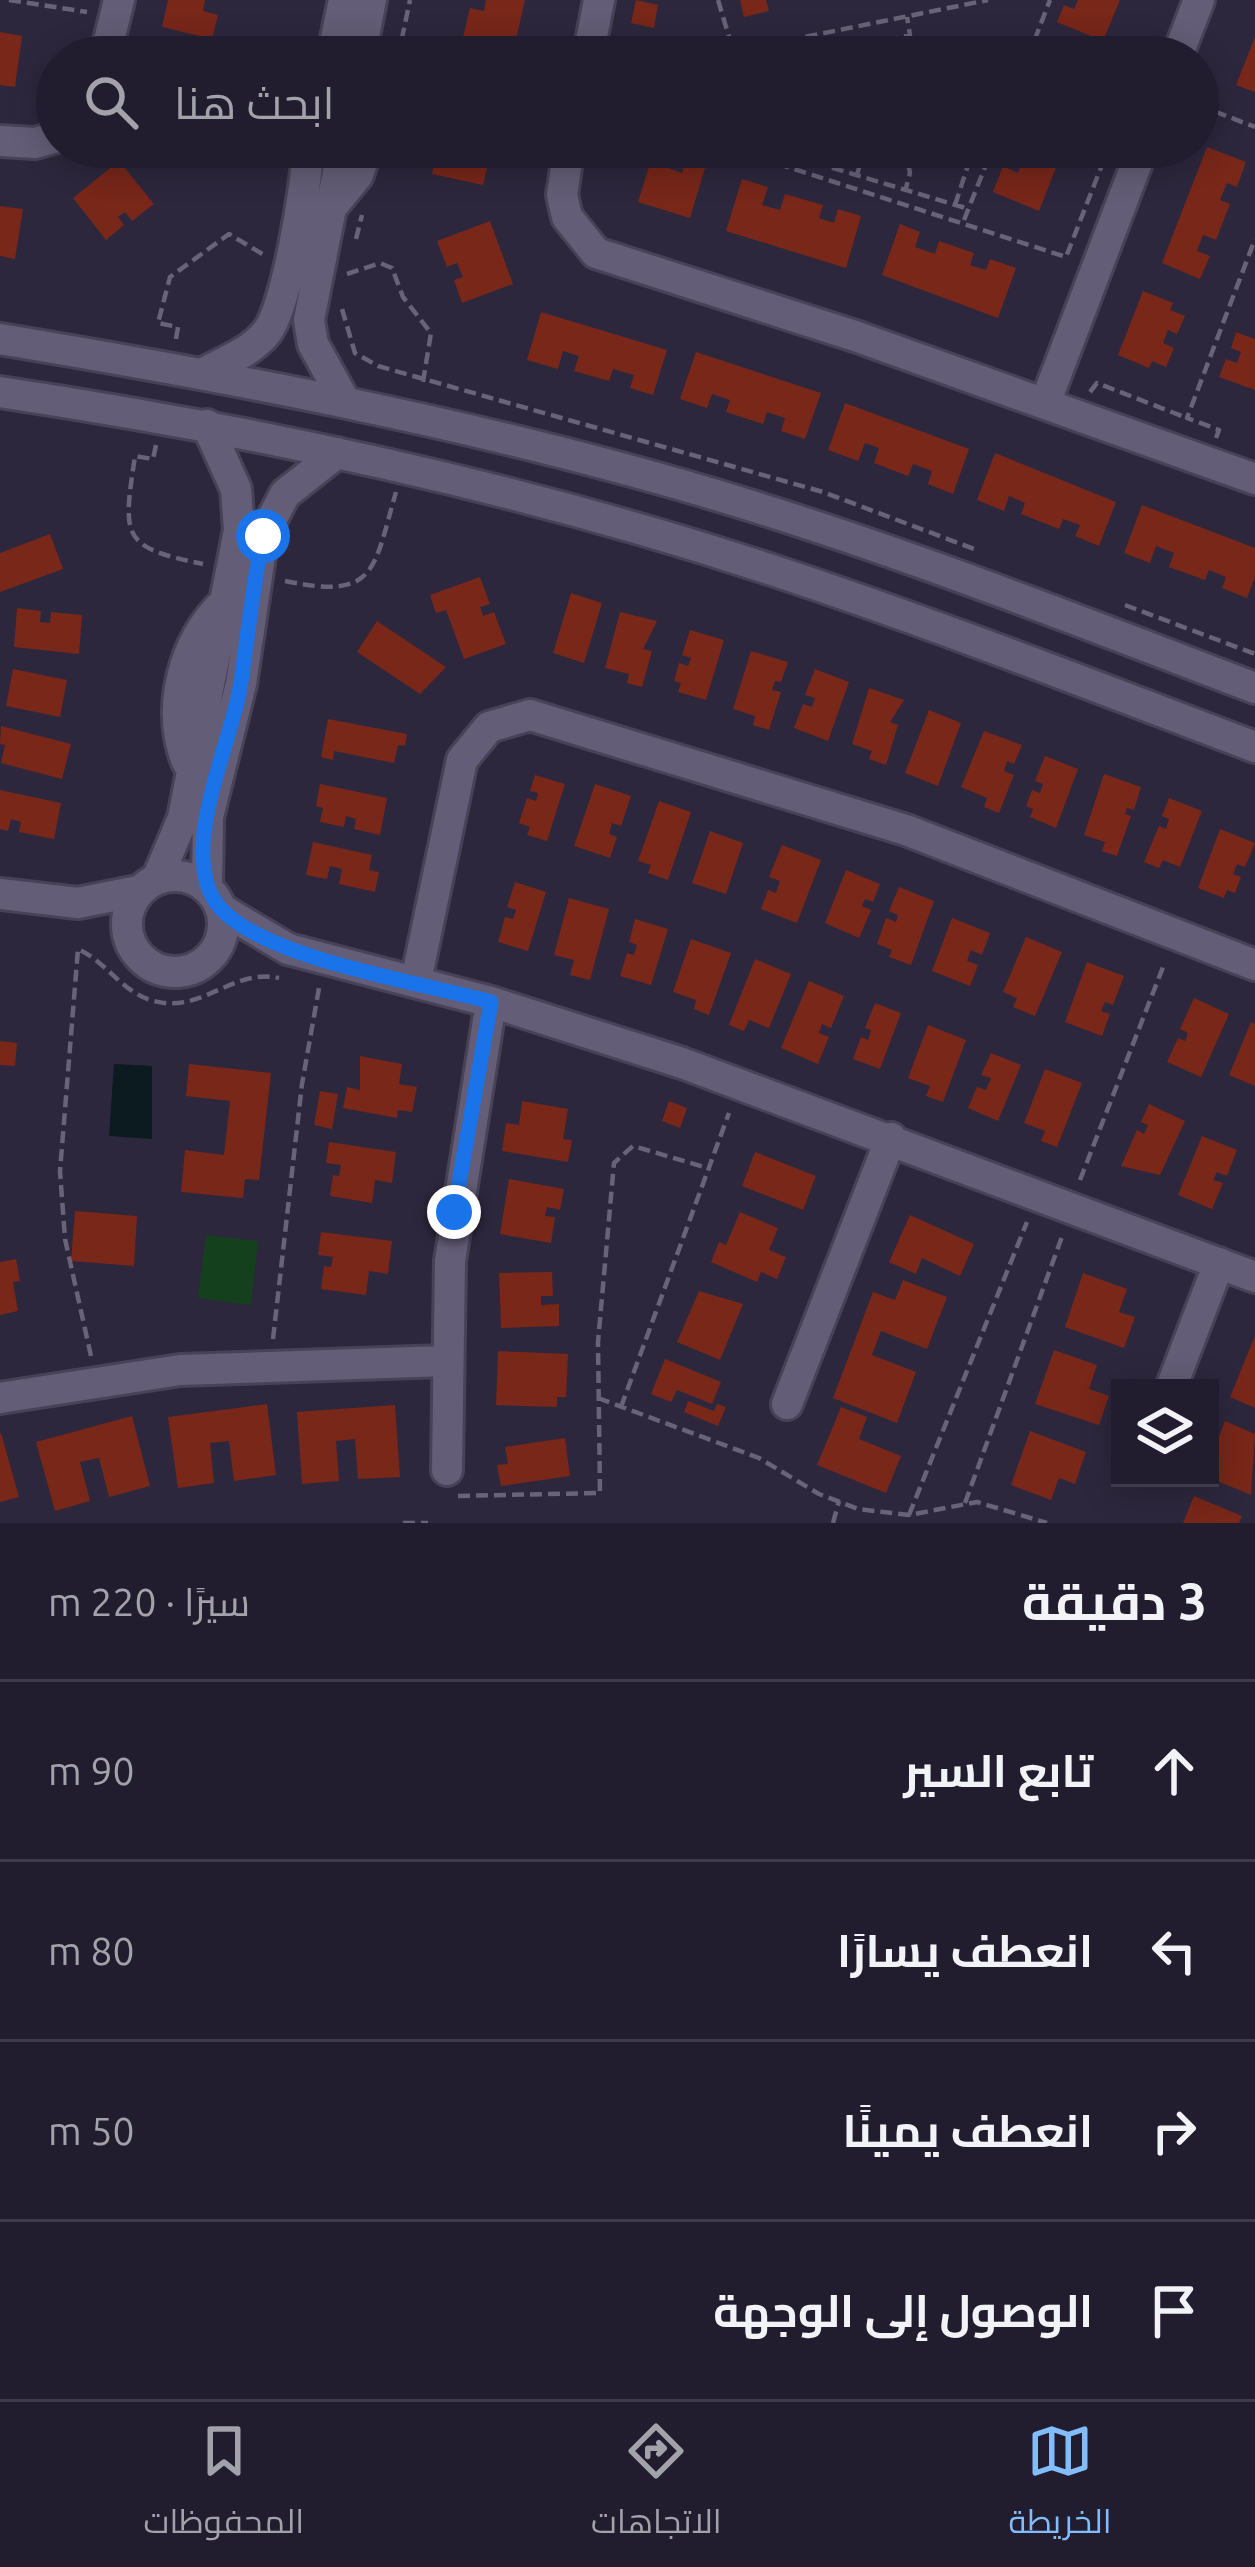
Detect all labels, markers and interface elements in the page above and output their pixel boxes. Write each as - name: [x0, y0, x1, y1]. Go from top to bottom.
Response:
- search box: [36, 36, 1219, 168]
- icon: search: [78, 69, 144, 135]
- text: ابحث هنا: [174, 77, 335, 128]
- route start: [236, 509, 290, 563]
- route end: [427, 1185, 481, 1239]
- map controls: [1111, 1379, 1219, 1487]
- button: layers: [1111, 1379, 1219, 1487]
- text: 3 دقيقة: [1022, 1572, 1207, 1630]
- text: سيرًا · 220 m: [48, 1580, 250, 1623]
- icon: ahead: [1141, 1738, 1207, 1804]
- text: تابع السير: [903, 1745, 1093, 1796]
- text: 90 m: [48, 1749, 135, 1792]
- icon: left: [1141, 1918, 1207, 1984]
- text: انعطف يسارًا: [837, 1925, 1093, 1976]
- text: 80 m: [48, 1929, 135, 1972]
- icon: right: [1141, 2098, 1207, 2164]
- text: انعطف يمينًا: [842, 2105, 1093, 2156]
- text: 50 m: [48, 2109, 135, 2152]
- icon: arrive: [1141, 2278, 1207, 2344]
- text: الوصول إلى الوجهة: [713, 2285, 1093, 2336]
- tab: المحفوظات: [143, 2418, 304, 2552]
- tab: الاتجاهات: [591, 2418, 722, 2552]
- tab: الخريطة: [1009, 2418, 1112, 2552]

